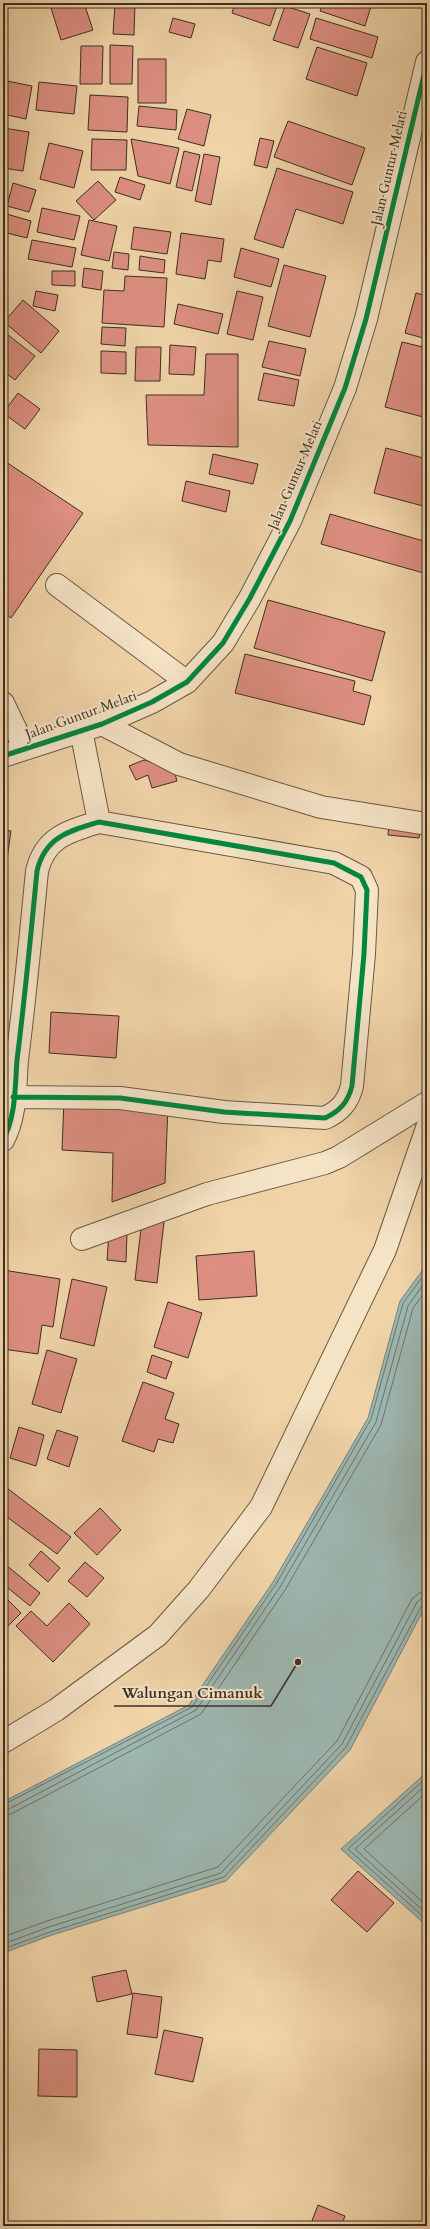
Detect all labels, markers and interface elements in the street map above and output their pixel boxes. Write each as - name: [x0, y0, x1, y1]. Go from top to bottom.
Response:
- street label: Jalan Guntur Melati: [366, 109, 411, 229]
- street label: Jalan Guntur Melati: [263, 417, 327, 535]
- street label: Jalan Guntur Melati: [21, 686, 139, 745]
- callout: Walungan Cimanuk: [114, 1679, 271, 1706]
- text: Walungan Cimanuk: [120, 1683, 263, 1703]

